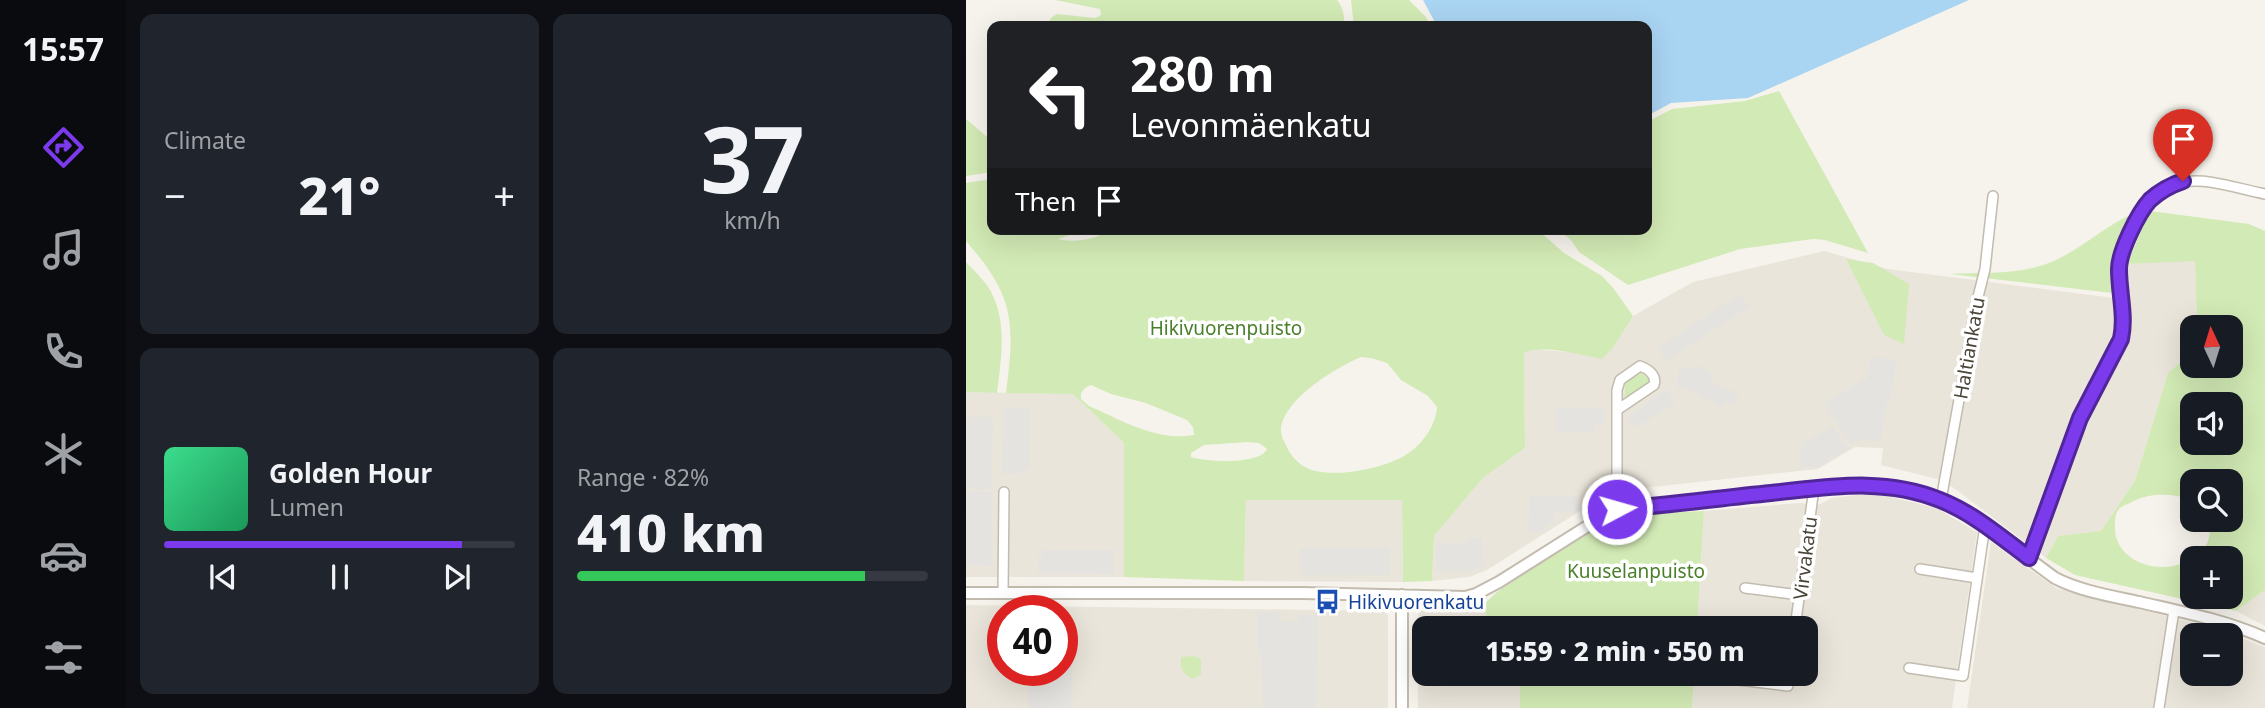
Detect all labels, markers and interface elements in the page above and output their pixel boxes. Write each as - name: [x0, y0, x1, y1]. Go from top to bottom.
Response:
- text: 15:57: [22, 27, 104, 70]
- text: 280 m: [1130, 40, 1275, 106]
- icon: left: [1015, 49, 1106, 140]
- text: 37: [700, 96, 805, 220]
- text: Levonmäenkatu: [1130, 103, 1372, 146]
- pin: [2153, 109, 2213, 181]
- icon: arrive: [2164, 120, 2202, 158]
- icon: directions: [39, 123, 88, 172]
- text: Climate: [164, 124, 246, 156]
- text: 21°: [298, 159, 381, 230]
- text: −: [164, 169, 186, 221]
- text: +: [493, 169, 515, 221]
- icon: arrive: [1090, 182, 1128, 220]
- text: Then: [1015, 183, 1076, 219]
- text: km/h: [724, 204, 781, 236]
- icon: music: [39, 225, 88, 274]
- street label: Haltiankatu: [1947, 295, 1991, 401]
- park label: Hikivuorenpuisto: [1150, 315, 1302, 341]
- north arrow: [2180, 315, 2244, 378]
- map controls: [2180, 315, 2243, 686]
- icon: phone: [39, 327, 88, 376]
- button: sound: [2180, 392, 2243, 455]
- icon: climate: [39, 429, 88, 478]
- text: Golden Hour: [269, 455, 432, 491]
- text: Range · 82%: [577, 461, 709, 493]
- button: search: [2180, 469, 2243, 532]
- position arrow: [1580, 472, 1654, 546]
- text: Lumen: [269, 491, 344, 523]
- text: 410 km: [577, 496, 765, 567]
- street label: Virvakatu: [1787, 515, 1823, 601]
- icon: car: [39, 531, 88, 580]
- button: +: [2180, 546, 2243, 609]
- icon: previous: [204, 558, 242, 596]
- icon: pause: [321, 558, 359, 596]
- icon: next: [438, 558, 476, 596]
- park label: Kuuselanpuisto: [1567, 558, 1705, 584]
- bus stop icon: Hikivuorenkatu: [1314, 588, 1342, 616]
- place label: Hikivuorenkatu: [1348, 589, 1484, 615]
- speed limit sign: 40: [987, 595, 1078, 686]
- button: −: [2180, 623, 2243, 686]
- icon: filters: [39, 633, 88, 682]
- text: 15:59 · 2 min · 550 m: [1485, 633, 1745, 669]

